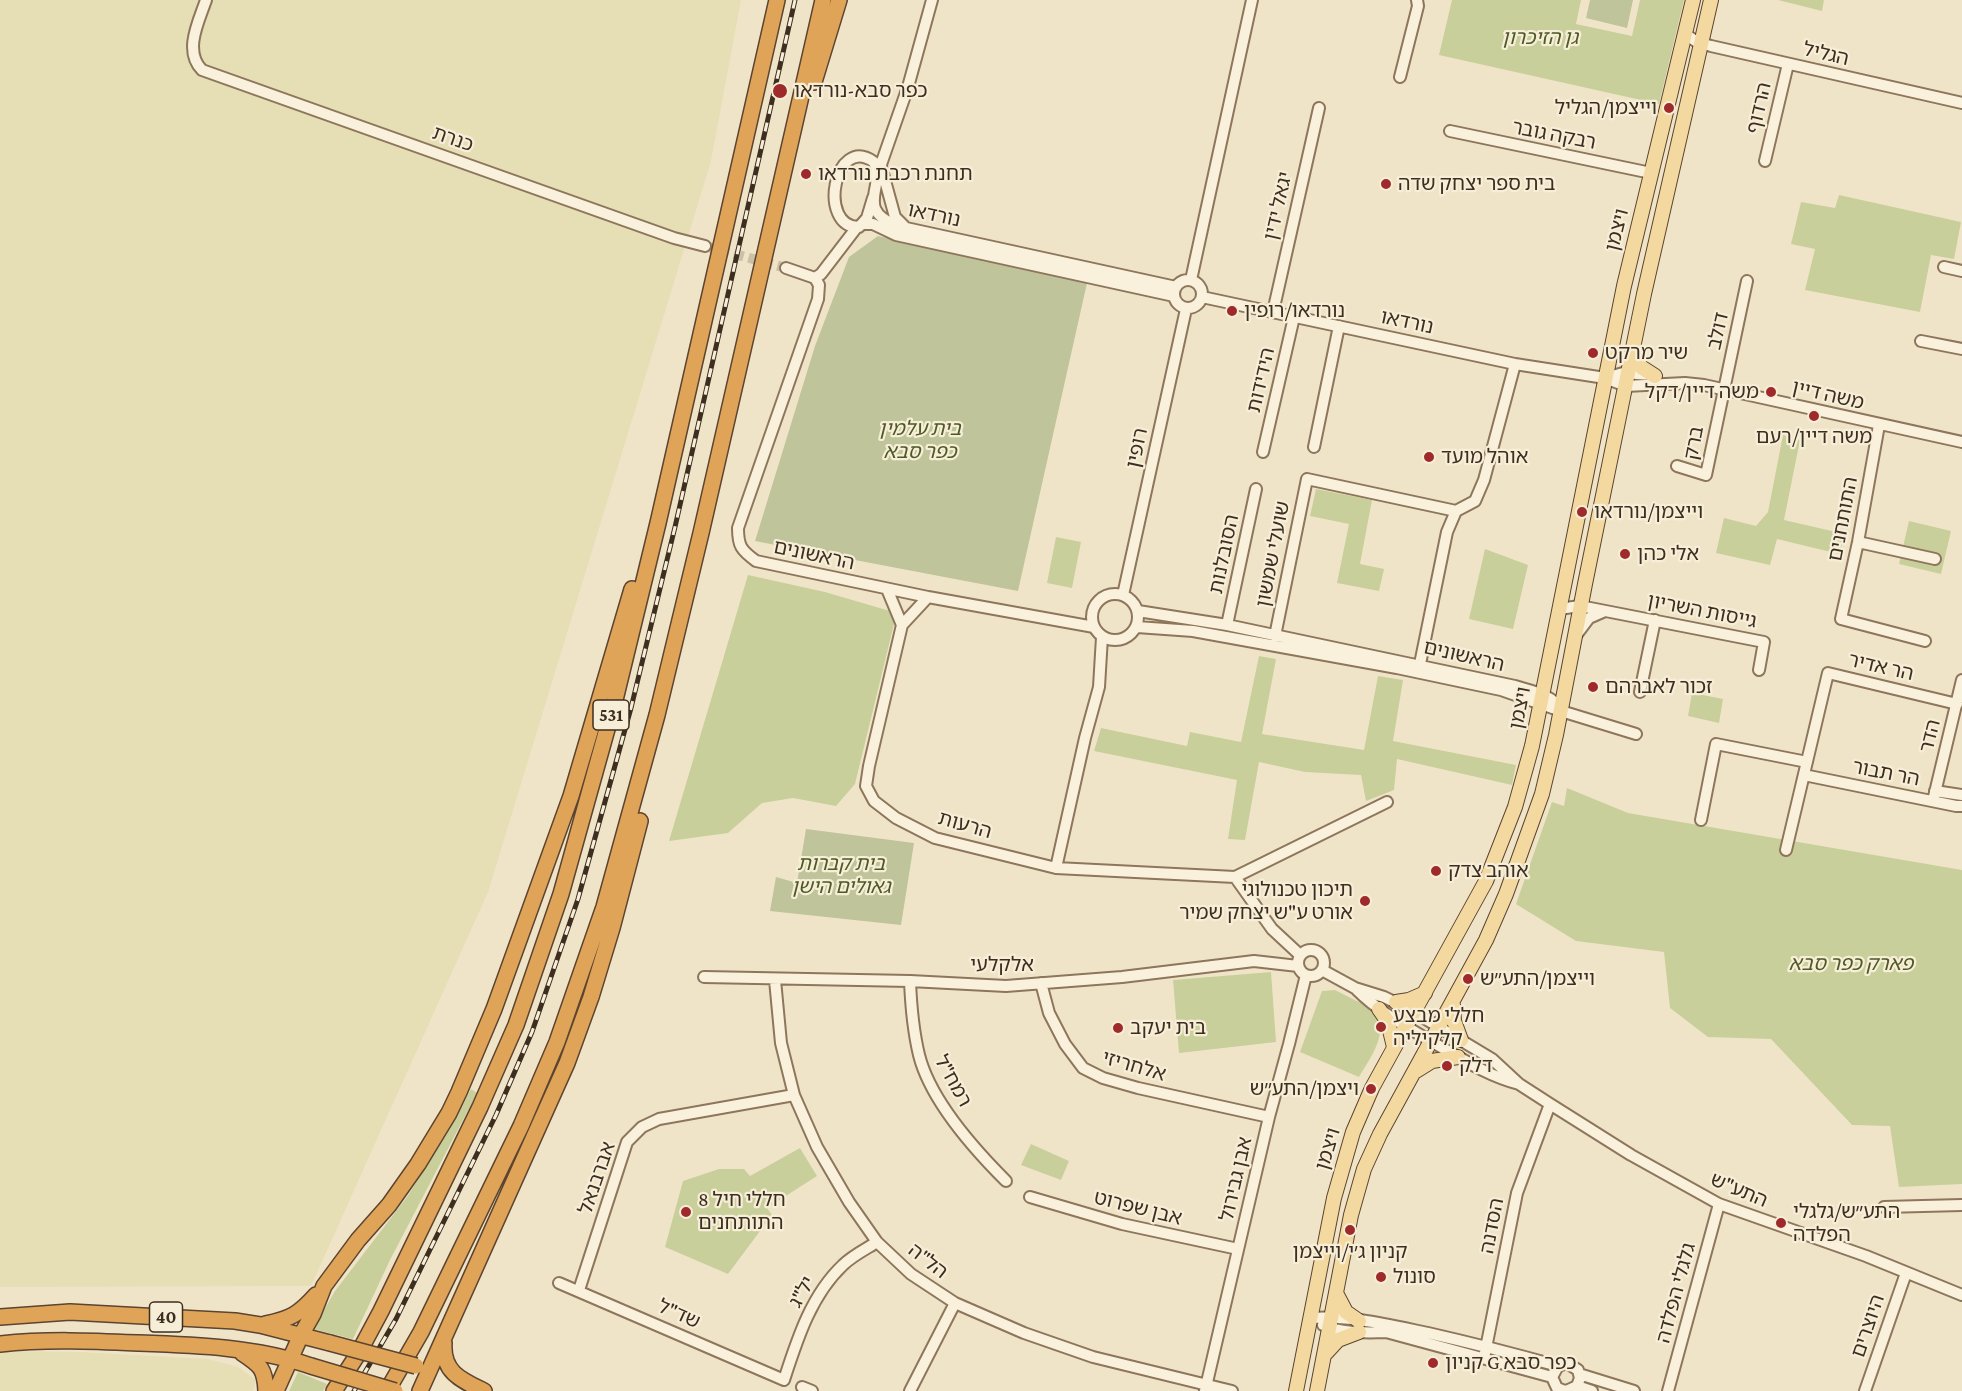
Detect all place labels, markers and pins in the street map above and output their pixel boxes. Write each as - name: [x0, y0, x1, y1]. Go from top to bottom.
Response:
- place label: כפר סבא-נורדאו: [794, 79, 928, 103]
- marker: כפר סבא-נורדאו: [771, 82, 789, 100]
- place label: וייצמן/הגליל: [1555, 96, 1657, 120]
- marker: וייצמן/הגליל: [1662, 101, 1676, 115]
- place label: תחנת רכבת נורדאו: [818, 162, 973, 186]
- marker: תחנת רכבת נורדאו: [799, 167, 813, 181]
- place label: בית ספר יצחק שדה: [1398, 172, 1555, 196]
- marker: בית ספר יצחק שדה: [1379, 177, 1393, 191]
- place label: נורדאו/רופין: [1244, 299, 1345, 323]
- marker: נורדאו/רופין: [1225, 304, 1239, 318]
- place label: שיר מרקט: [1605, 341, 1688, 365]
- marker: שיר מרקט: [1586, 346, 1600, 360]
- place label: משה דיין/דקל: [1645, 380, 1759, 404]
- marker: משה דיין/דקל: [1764, 385, 1778, 399]
- marker: משה דיין/רעם: [1807, 409, 1821, 423]
- place label: משה דיין/רעם: [1756, 425, 1872, 449]
- place label: אוהל מועד: [1441, 445, 1528, 469]
- marker: אוהל מועד: [1422, 450, 1436, 464]
- place label: וייצמן/נורדאו: [1594, 500, 1703, 524]
- marker: וייצמן/נורדאו: [1575, 505, 1589, 519]
- place label: אלי כהן: [1637, 542, 1699, 566]
- marker: אלי כהן: [1618, 547, 1632, 561]
- place label: זכור לאברהם: [1605, 675, 1713, 699]
- marker: זכור לאברהם: [1586, 680, 1600, 694]
- place label: אוהב צדק: [1448, 859, 1529, 883]
- marker: אוהב צדק: [1429, 864, 1443, 878]
- place label: תיכון טכנולוגי אורט ע"ש יצחק שמיר: [1179, 878, 1353, 925]
- marker: תיכון טכנולוגי אורט ע"ש יצחק שמיר: [1358, 894, 1372, 908]
- place label: וייצמן/התע״ש: [1480, 967, 1595, 991]
- marker: וייצמן/התע״ש: [1461, 972, 1475, 986]
- place label: חללי מבצע קלקיליה: [1393, 1004, 1484, 1051]
- place label: בית יעקב: [1130, 1016, 1206, 1040]
- marker: חללי מבצע קלקיליה: [1374, 1020, 1388, 1034]
- marker: בית יעקב: [1111, 1021, 1125, 1035]
- place label: דלק: [1459, 1054, 1493, 1078]
- marker: דלק: [1440, 1059, 1454, 1073]
- place label: ויצמן/התע״ש: [1250, 1077, 1359, 1101]
- marker: ויצמן/התע״ש: [1364, 1082, 1378, 1096]
- place label: 8 חללי חיל התותחנים: [698, 1188, 786, 1235]
- place label: התע״ש/גלגלי הפלדה: [1793, 1200, 1900, 1247]
- marker: 8 חללי חיל התותחנים: [679, 1205, 693, 1219]
- marker: התע״ש/גלגלי הפלדה: [1774, 1216, 1788, 1230]
- marker: קניון ג׳י/וייצמן: [1343, 1223, 1357, 1237]
- place label: קניון ג׳י/וייצמן: [1292, 1240, 1408, 1264]
- place label: סונול: [1393, 1265, 1436, 1289]
- marker: סונול: [1374, 1270, 1388, 1284]
- place label: קניון G כפר סבא: [1445, 1351, 1576, 1375]
- marker: קניון G כפר סבא: [1426, 1356, 1440, 1370]

